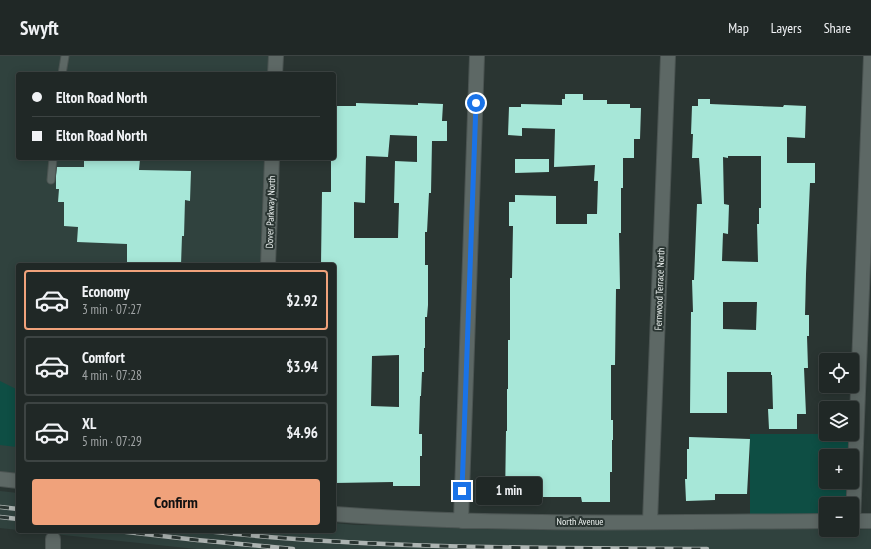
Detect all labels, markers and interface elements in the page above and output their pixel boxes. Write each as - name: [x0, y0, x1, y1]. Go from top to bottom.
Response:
- text: Swyft: [20, 16, 58, 40]
- text: Map: [728, 19, 749, 37]
- text: Layers: [771, 19, 802, 37]
- text: Share: [824, 19, 851, 37]
- text: Elton Road North: [56, 88, 147, 107]
- route start: [467, 94, 485, 112]
- text: Elton Road North: [56, 126, 147, 145]
- street label: Dover Parkway North: [263, 176, 278, 248]
- street label: Fernwood Terrace North: [652, 248, 667, 331]
- icon: car: [34, 282, 70, 318]
- text: Economy: [82, 282, 130, 301]
- text: $2.92: [286, 291, 318, 310]
- text: 3 min · 07:27: [82, 301, 142, 318]
- icon: car: [34, 348, 70, 384]
- text: Comfort: [82, 348, 125, 367]
- map controls: [819, 353, 859, 537]
- button: locate: [819, 353, 859, 393]
- text: $3.94: [286, 357, 318, 376]
- text: 4 min · 07:28: [82, 367, 142, 384]
- button: layers: [819, 401, 859, 441]
- icon: car: [34, 414, 70, 450]
- text: XL: [82, 414, 96, 433]
- text: $4.96: [286, 423, 318, 442]
- text: 5 min · 07:29: [82, 433, 142, 450]
- button: +: [819, 449, 859, 489]
- callout: 1 min: [476, 477, 542, 505]
- button: Confirm: [32, 479, 320, 525]
- route end: [453, 482, 471, 500]
- text: 1 min: [496, 482, 522, 499]
- button: −: [819, 497, 859, 537]
- street label: North Avenue: [557, 515, 603, 528]

